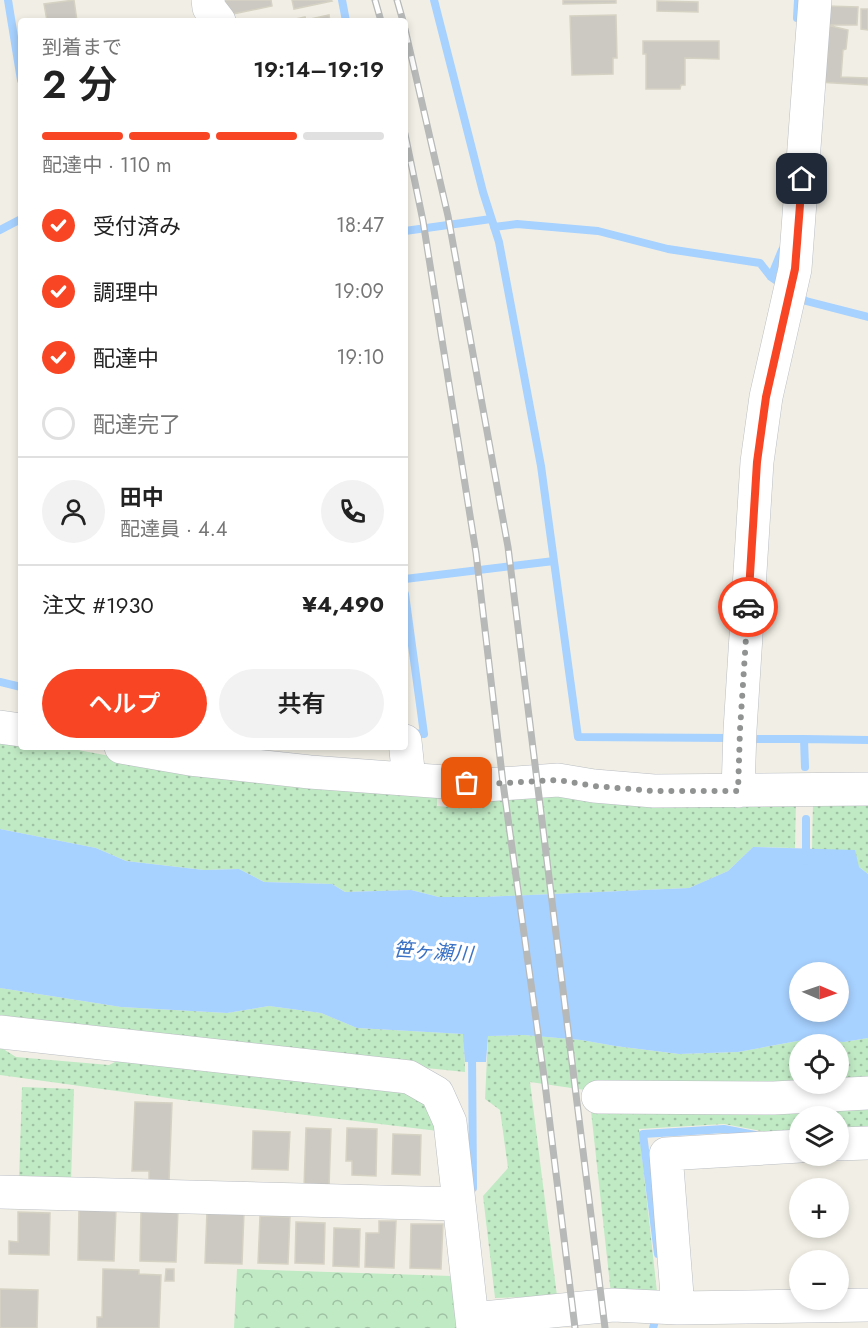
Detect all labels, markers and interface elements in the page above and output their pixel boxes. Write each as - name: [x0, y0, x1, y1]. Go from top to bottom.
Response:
- text: 到着まで: [42, 33, 122, 62]
- text: 19:14–19:19: [253, 53, 384, 85]
- text: 2 分: [42, 56, 117, 113]
- text: 配達中 · 110 m: [42, 151, 172, 180]
- pin: [776, 153, 827, 204]
- icon: home: [785, 162, 818, 195]
- icon: check: [42, 209, 75, 242]
- text: 受付済み: [93, 210, 181, 242]
- text: 18:47: [336, 211, 384, 240]
- icon: check: [42, 275, 75, 308]
- text: 調理中: [93, 276, 159, 308]
- text: 19:09: [334, 277, 384, 306]
- icon: check: [42, 341, 75, 374]
- text: 配達中: [93, 342, 159, 374]
- text: 19:10: [336, 343, 384, 372]
- text: 配達完了: [93, 408, 181, 440]
- button: person: [42, 480, 105, 543]
- button: phone: [321, 480, 384, 543]
- text: 田中: [120, 481, 164, 513]
- text: 配達員 · 4.4: [120, 515, 227, 544]
- courier: [718, 577, 778, 637]
- text: ¥4,490: [302, 588, 384, 620]
- text: 注文 #1930: [42, 589, 154, 621]
- icon: car: [732, 591, 765, 624]
- button: ヘルプ: [42, 669, 207, 738]
- button: 共有: [219, 669, 384, 738]
- pin: [441, 757, 492, 808]
- icon: bag: [450, 766, 483, 799]
- water label: 笹ヶ瀬川: [392, 935, 476, 969]
- north arrow: [789, 962, 849, 1022]
- map controls: [789, 962, 849, 1310]
- button: locate: [789, 1034, 849, 1094]
- button: layers: [789, 1106, 849, 1166]
- button: +: [789, 1178, 849, 1238]
- button: −: [789, 1250, 849, 1310]

